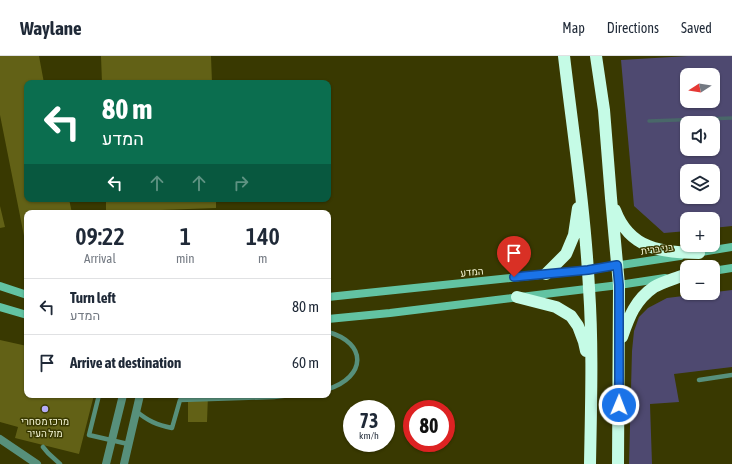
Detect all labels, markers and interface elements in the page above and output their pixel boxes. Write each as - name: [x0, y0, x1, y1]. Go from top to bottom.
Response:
- text: Waylane: [20, 17, 82, 39]
- text: Map: [562, 20, 585, 36]
- text: Directions: [607, 20, 659, 36]
- text: Saved: [681, 20, 712, 36]
- north arrow: [680, 68, 720, 108]
- map controls: [680, 68, 720, 300]
- text: 80 m: [102, 93, 152, 125]
- icon: left: [36, 96, 88, 148]
- button: sound: [680, 116, 720, 156]
- text: המדע: [102, 128, 144, 149]
- button: layers: [680, 164, 720, 204]
- icon: left: [104, 172, 126, 194]
- icon: ahead: [146, 172, 168, 194]
- icon: ahead: [188, 172, 210, 194]
- icon: right: [230, 172, 252, 194]
- button: +: [680, 212, 720, 252]
- text: 09:22: [75, 223, 125, 250]
- text: 1: [180, 223, 191, 250]
- text: 140: [246, 223, 280, 250]
- pin: [497, 236, 531, 277]
- street label: בני ברית: [640, 241, 675, 257]
- icon: arrive: [503, 242, 525, 264]
- text: Arrival: [84, 251, 116, 266]
- text: min: [176, 251, 195, 266]
- text: m: [258, 251, 267, 266]
- button: −: [680, 260, 720, 300]
- street label: המדע: [460, 265, 484, 279]
- text: Turn left: [70, 289, 116, 306]
- icon: left: [36, 296, 58, 318]
- text: 80 m: [292, 298, 319, 315]
- text: המדע: [70, 308, 100, 323]
- icon: arrive: [36, 352, 58, 374]
- text: Arrive at destination: [70, 354, 181, 371]
- text: 60 m: [292, 354, 319, 371]
- position arrow: [598, 384, 640, 426]
- speed limit sign: 80: [403, 400, 455, 452]
- marker: מרכז מסחרי מול העיר: [40, 404, 50, 414]
- text: 73: [360, 409, 378, 432]
- place label: מרכז מסחרי מול העיר: [21, 416, 69, 439]
- text: km/h: [359, 430, 379, 441]

